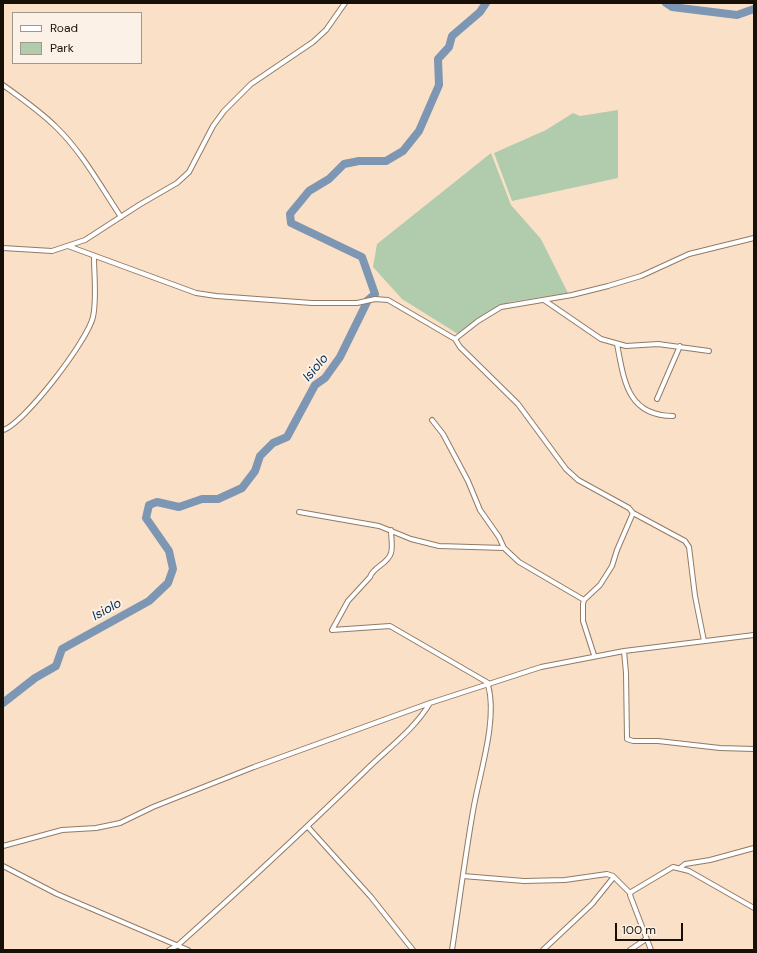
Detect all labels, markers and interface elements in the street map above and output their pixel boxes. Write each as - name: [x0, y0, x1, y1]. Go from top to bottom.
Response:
- legend: [12, 12, 142, 64]
- text: Road: [50, 20, 78, 36]
- text: Park: [50, 40, 74, 56]
- water label: Isiolo: [300, 351, 332, 385]
- water label: Isiolo: [90, 596, 124, 624]
- scale bar: [617, 915, 685, 941]
- text: 100 m: [622, 922, 656, 938]

